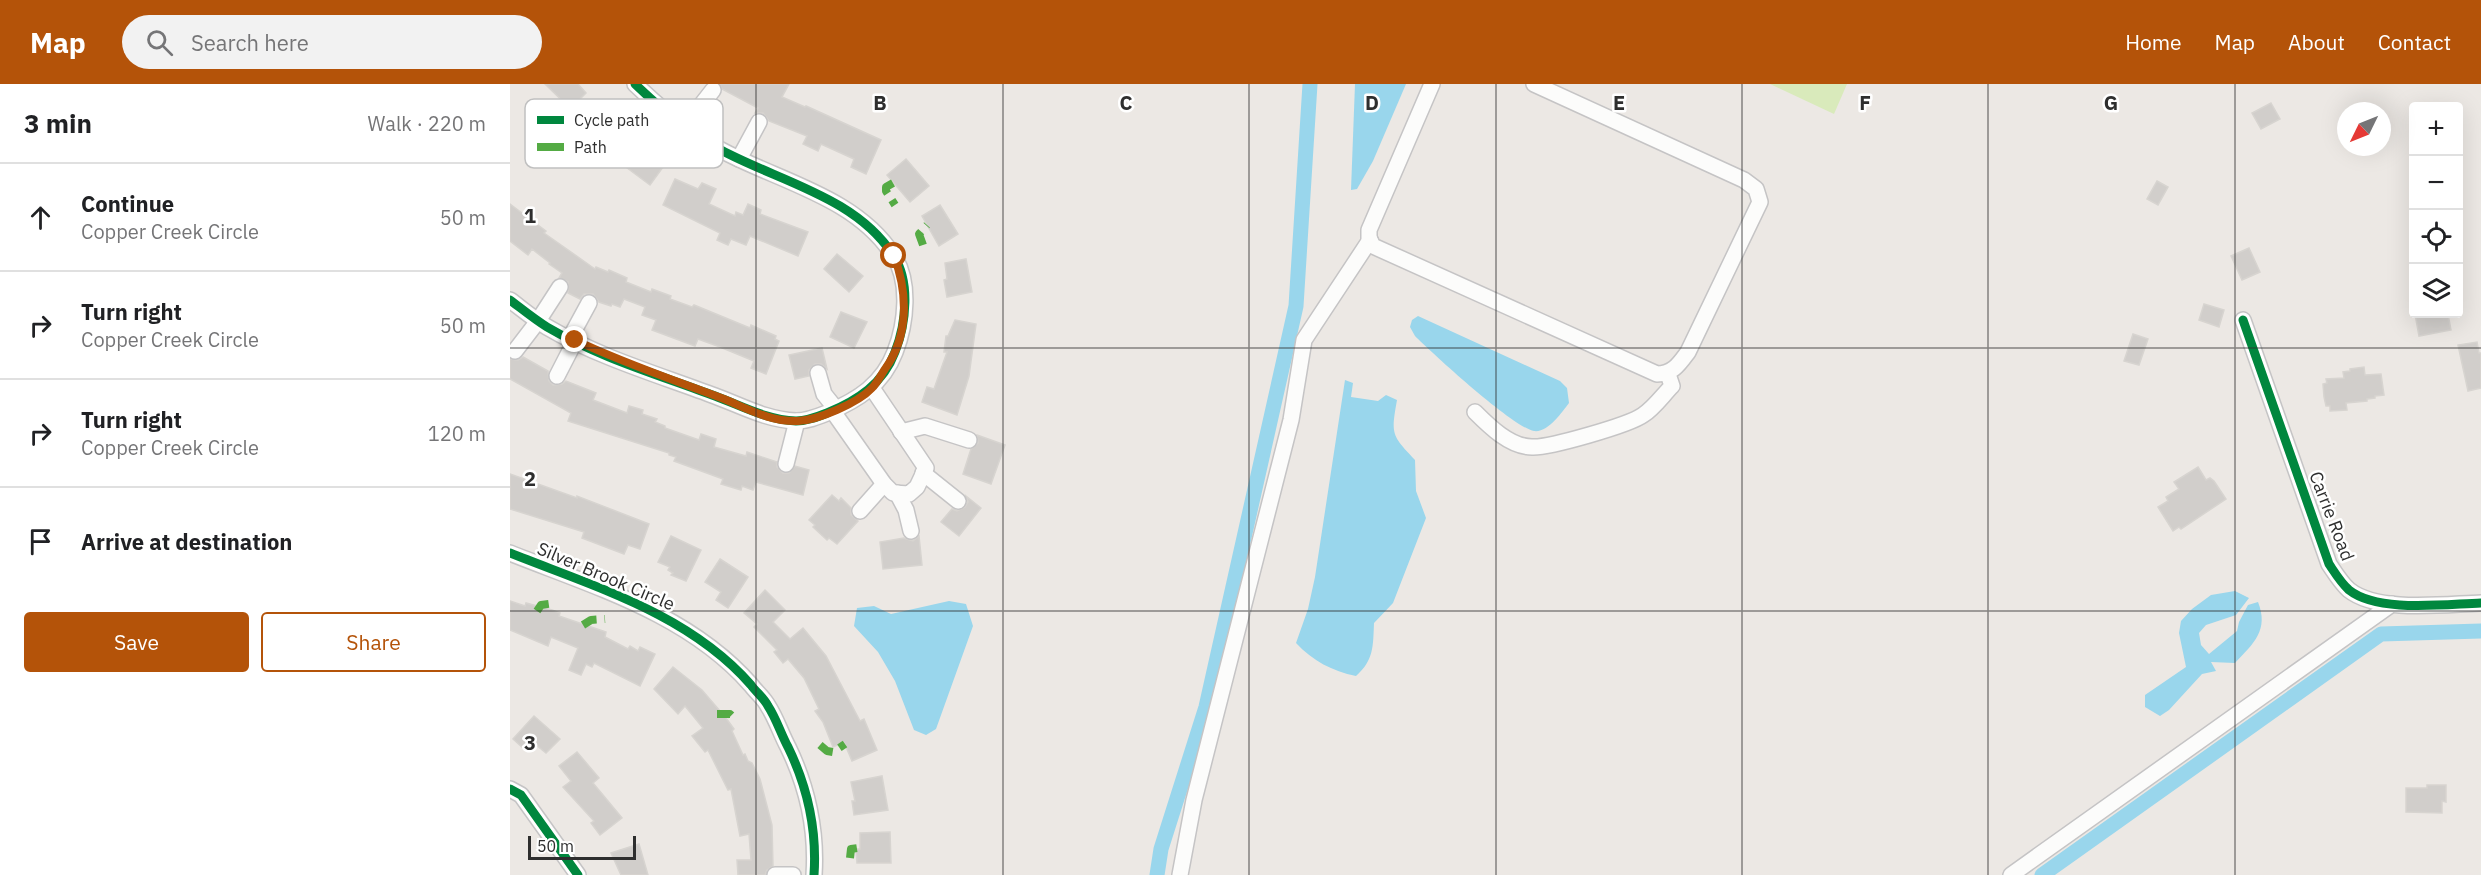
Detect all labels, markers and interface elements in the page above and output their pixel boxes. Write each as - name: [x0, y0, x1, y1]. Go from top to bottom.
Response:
- search box: [122, 15, 542, 69]
- text: Map: [30, 24, 86, 61]
- icon: search: [143, 26, 176, 59]
- text: Search here: [191, 28, 309, 57]
- text: Home: [2125, 28, 2182, 56]
- text: Map: [2215, 28, 2255, 56]
- text: About: [2288, 28, 2345, 56]
- text: Contact: [2378, 28, 2451, 56]
- text: B: [873, 89, 887, 116]
- text: C: [1119, 89, 1133, 116]
- text: D: [1365, 89, 1379, 116]
- text: E: [1613, 89, 1625, 116]
- text: F: [1859, 89, 1871, 116]
- text: G: [2104, 89, 2118, 116]
- legend: [525, 99, 723, 168]
- north arrow: [2337, 102, 2391, 156]
- map controls: [2409, 102, 2463, 318]
- button: +: [2409, 102, 2463, 156]
- text: 3 min: [24, 106, 92, 140]
- text: Walk · 220 m: [368, 110, 486, 137]
- text: Cycle path: [574, 110, 649, 130]
- text: Path: [574, 137, 607, 157]
- button: −: [2409, 156, 2463, 210]
- text: Continue: [81, 189, 174, 218]
- icon: ahead: [24, 201, 57, 234]
- text: 1: [524, 202, 536, 229]
- text: 50 m: [440, 204, 486, 231]
- button: locate: [2409, 210, 2463, 264]
- text: Copper Creek Circle: [81, 218, 259, 245]
- route start: [880, 242, 906, 268]
- button: layers: [2409, 264, 2463, 318]
- text: Turn right: [81, 297, 182, 326]
- icon: right: [24, 309, 57, 342]
- text: 50 m: [440, 312, 486, 339]
- text: Copper Creek Circle: [81, 326, 259, 353]
- route end: [561, 326, 587, 352]
- text: Turn right: [81, 405, 182, 434]
- icon: right: [24, 417, 57, 450]
- text: 120 m: [428, 420, 486, 447]
- text: Copper Creek Circle: [81, 434, 259, 461]
- text: 2: [524, 465, 536, 492]
- street label: Carrie Road: [2304, 468, 2360, 564]
- icon: arrive: [24, 525, 57, 558]
- text: Arrive at destination: [81, 527, 292, 556]
- street label: Silver Brook Circle: [534, 537, 678, 615]
- button: Save: [24, 612, 249, 672]
- button: Share: [261, 612, 486, 672]
- text: 3: [524, 729, 536, 756]
- scale bar: [528, 833, 636, 860]
- text: 50 m: [537, 836, 574, 856]

